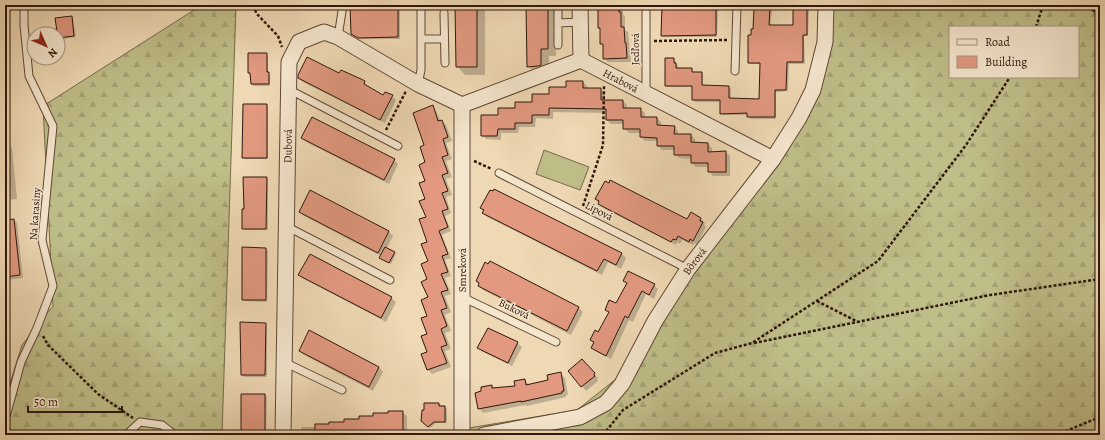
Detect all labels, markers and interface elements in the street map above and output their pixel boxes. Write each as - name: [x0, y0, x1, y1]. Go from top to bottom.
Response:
- north arrow: [26, 26, 66, 66]
- legend: [949, 26, 1079, 78]
- street label: Jedľová: [628, 32, 643, 65]
- text: Road: [985, 34, 1011, 50]
- text: N: [45, 45, 61, 61]
- text: Building: [985, 54, 1027, 70]
- street label: Hrabová: [600, 65, 642, 96]
- street label: Dubová: [280, 128, 295, 163]
- street label: Na karasiny: [26, 187, 44, 241]
- street label: Lipová: [582, 198, 616, 225]
- street label: Bôrová: [679, 243, 710, 278]
- street label: Smreková: [455, 247, 470, 292]
- street label: Buková: [496, 295, 533, 323]
- scale bar: [28, 388, 122, 414]
- text: 50 m: [34, 394, 58, 410]

